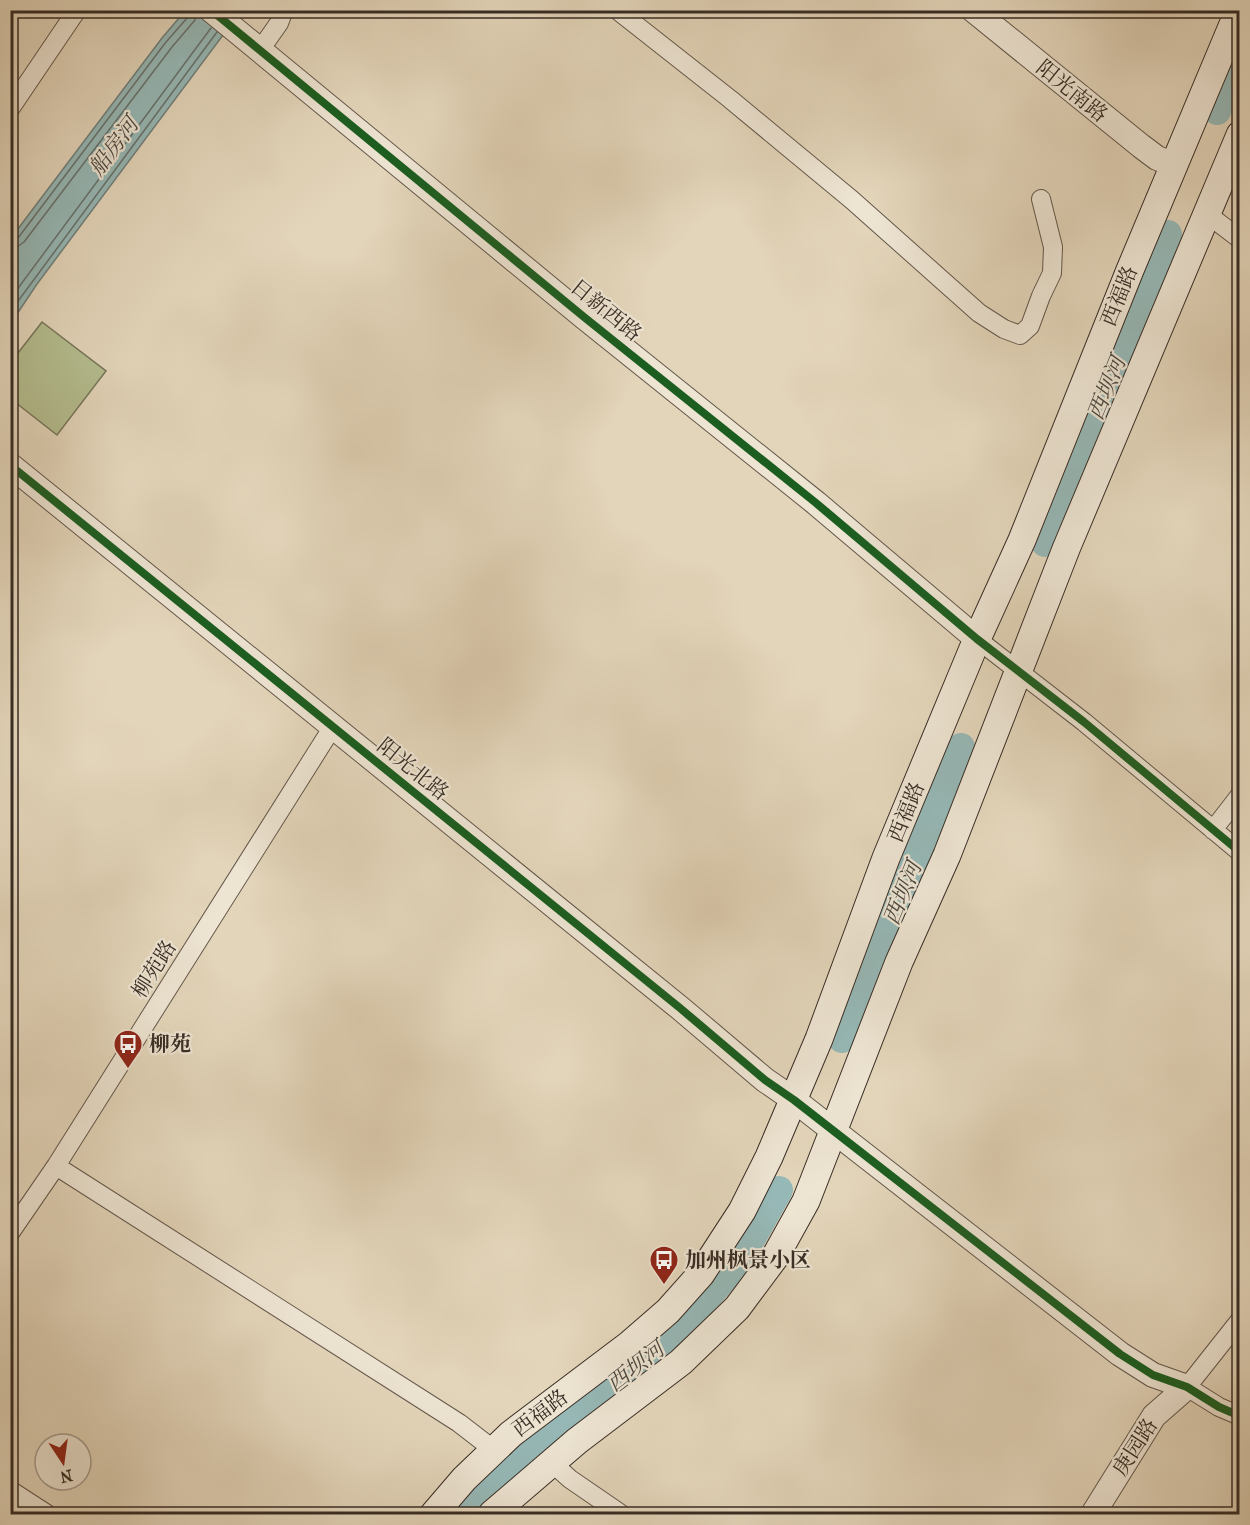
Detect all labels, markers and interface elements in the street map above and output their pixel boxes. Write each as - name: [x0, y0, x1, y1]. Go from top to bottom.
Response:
- street label: 阳光南路: [1032, 55, 1112, 127]
- water label: 船房河: [84, 109, 146, 181]
- street label: 西福路: [1096, 262, 1142, 330]
- street label: 日新西路: [566, 274, 646, 346]
- water label: 西坝河: [1083, 349, 1133, 424]
- street label: 阳光北路: [373, 733, 453, 805]
- street label: 西福路: [883, 778, 929, 846]
- water label: 西坝河: [879, 854, 929, 929]
- street label: 柳苑路: [127, 936, 181, 1002]
- bus stop icon: 柳苑: [112, 1028, 144, 1070]
- place label: 柳苑: [149, 1032, 191, 1056]
- bus stop icon: 加州枫景小区: [648, 1244, 680, 1286]
- place label: 加州枫景小区: [685, 1248, 811, 1272]
- water label: 西坝河: [602, 1334, 673, 1397]
- street label: 西福路: [508, 1384, 572, 1442]
- street label: 庚园路: [1108, 1414, 1162, 1480]
- north arrow: [33, 1432, 93, 1492]
- text: N: [57, 1466, 74, 1487]

